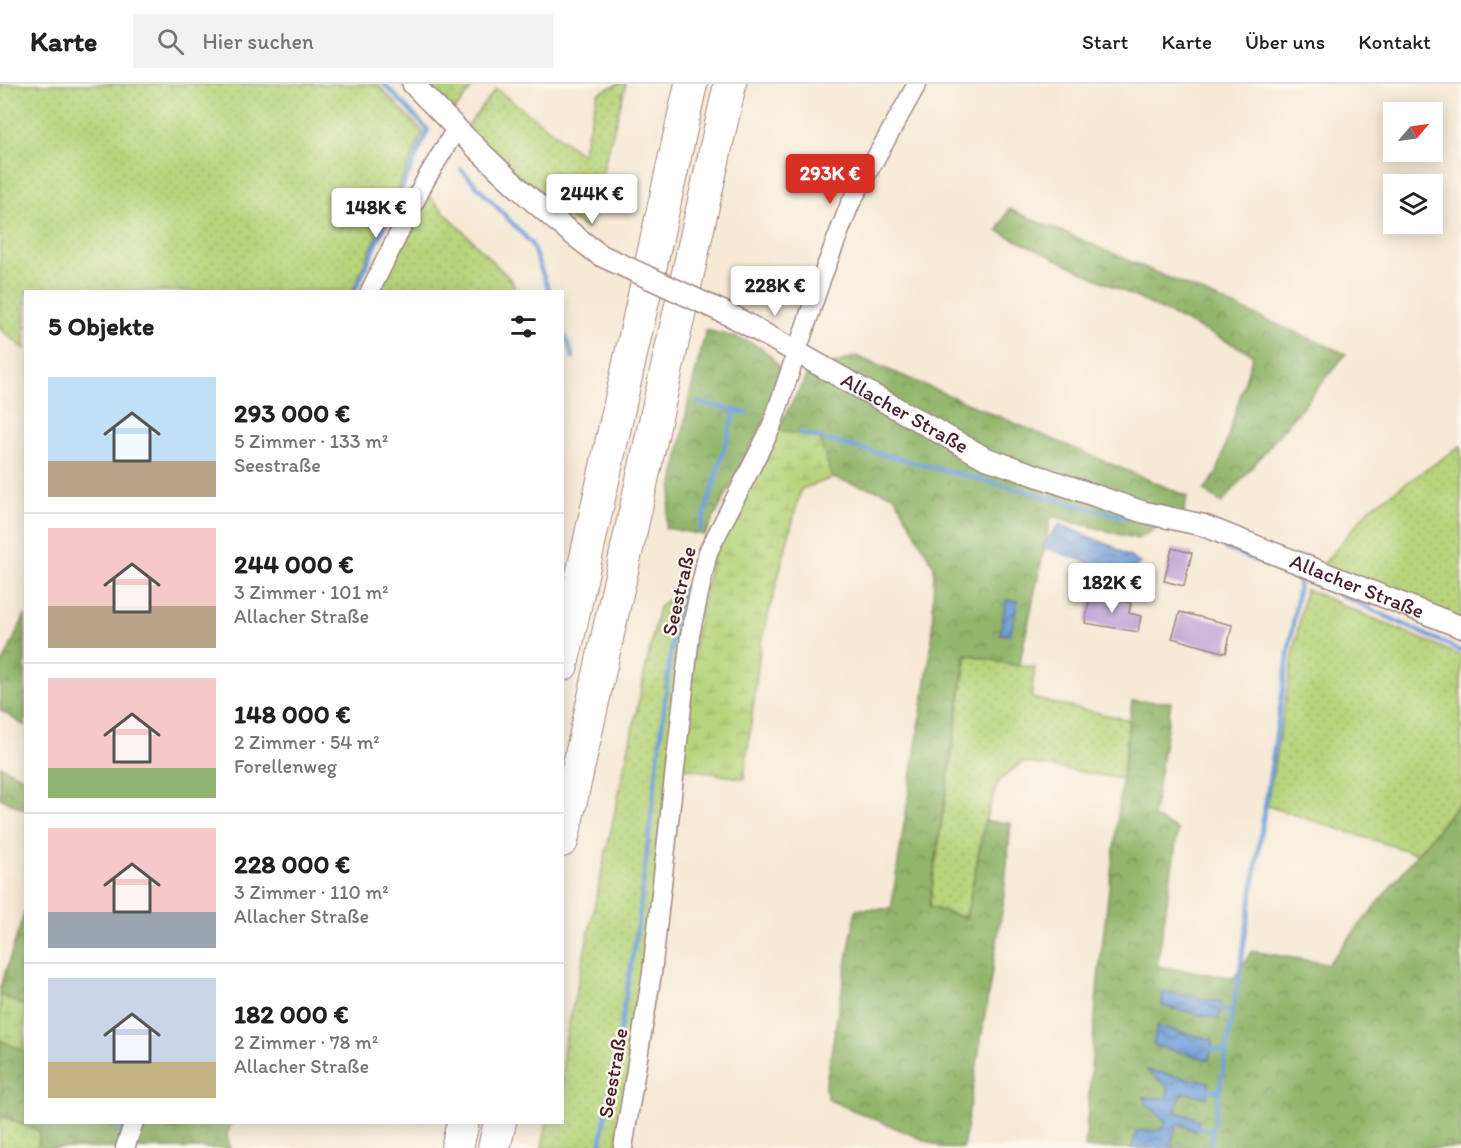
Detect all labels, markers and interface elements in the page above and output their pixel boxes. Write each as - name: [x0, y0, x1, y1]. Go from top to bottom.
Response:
- search box: [133, 14, 553, 68]
- text: Karte: [30, 24, 97, 58]
- icon: search: [154, 25, 187, 58]
- text: Hier suchen: [202, 28, 314, 55]
- text: Start: [1082, 29, 1128, 54]
- text: Karte: [1161, 29, 1212, 54]
- text: Über uns: [1245, 29, 1325, 54]
- text: Kontakt: [1358, 29, 1431, 54]
- north arrow: [1383, 102, 1443, 162]
- map controls: [1383, 102, 1443, 234]
- pin: 293K €: [781, 154, 879, 205]
- text: 293K €: [800, 161, 860, 185]
- pin: 244K €: [543, 174, 641, 225]
- button: layers: [1383, 174, 1443, 234]
- text: 244K €: [560, 181, 624, 205]
- pin: 148K €: [327, 188, 425, 239]
- text: 148K €: [346, 195, 406, 219]
- pin: 228K €: [726, 266, 824, 317]
- text: 228K €: [745, 273, 805, 297]
- text: 5 Objekte: [48, 310, 154, 342]
- icon: filters: [507, 310, 540, 343]
- street label: Allacher Straße: [837, 367, 973, 458]
- text: 293 000 €: [234, 397, 350, 429]
- icon: home: [96, 401, 168, 473]
- text: 5 Zimmer · 133 m²: [234, 429, 388, 453]
- text: Seestraße: [234, 453, 321, 477]
- street label: Seestraße: [656, 544, 701, 638]
- text: 244 000 €: [234, 548, 354, 580]
- street label: Allacher Straße: [1287, 548, 1428, 623]
- icon: home: [96, 552, 168, 624]
- pin: 182K €: [1063, 563, 1161, 614]
- text: 182K €: [1082, 570, 1142, 594]
- text: 3 Zimmer · 101 m²: [234, 580, 389, 604]
- text: Allacher Straße: [234, 604, 369, 628]
- text: 148 000 €: [234, 698, 351, 730]
- icon: home: [96, 702, 168, 774]
- text: 2 Zimmer · 54 m²: [234, 730, 380, 754]
- text: Forellenweg: [234, 754, 337, 778]
- text: 228 000 €: [234, 848, 350, 880]
- icon: home: [96, 852, 168, 924]
- text: 3 Zimmer · 110 m²: [234, 880, 389, 904]
- text: Allacher Straße: [234, 904, 369, 928]
- text: 182 000 €: [234, 998, 349, 1030]
- icon: home: [96, 1002, 168, 1074]
- street label: Seestraße: [592, 1026, 633, 1120]
- text: 2 Zimmer · 78 m²: [234, 1030, 378, 1054]
- text: Allacher Straße: [234, 1054, 369, 1078]

